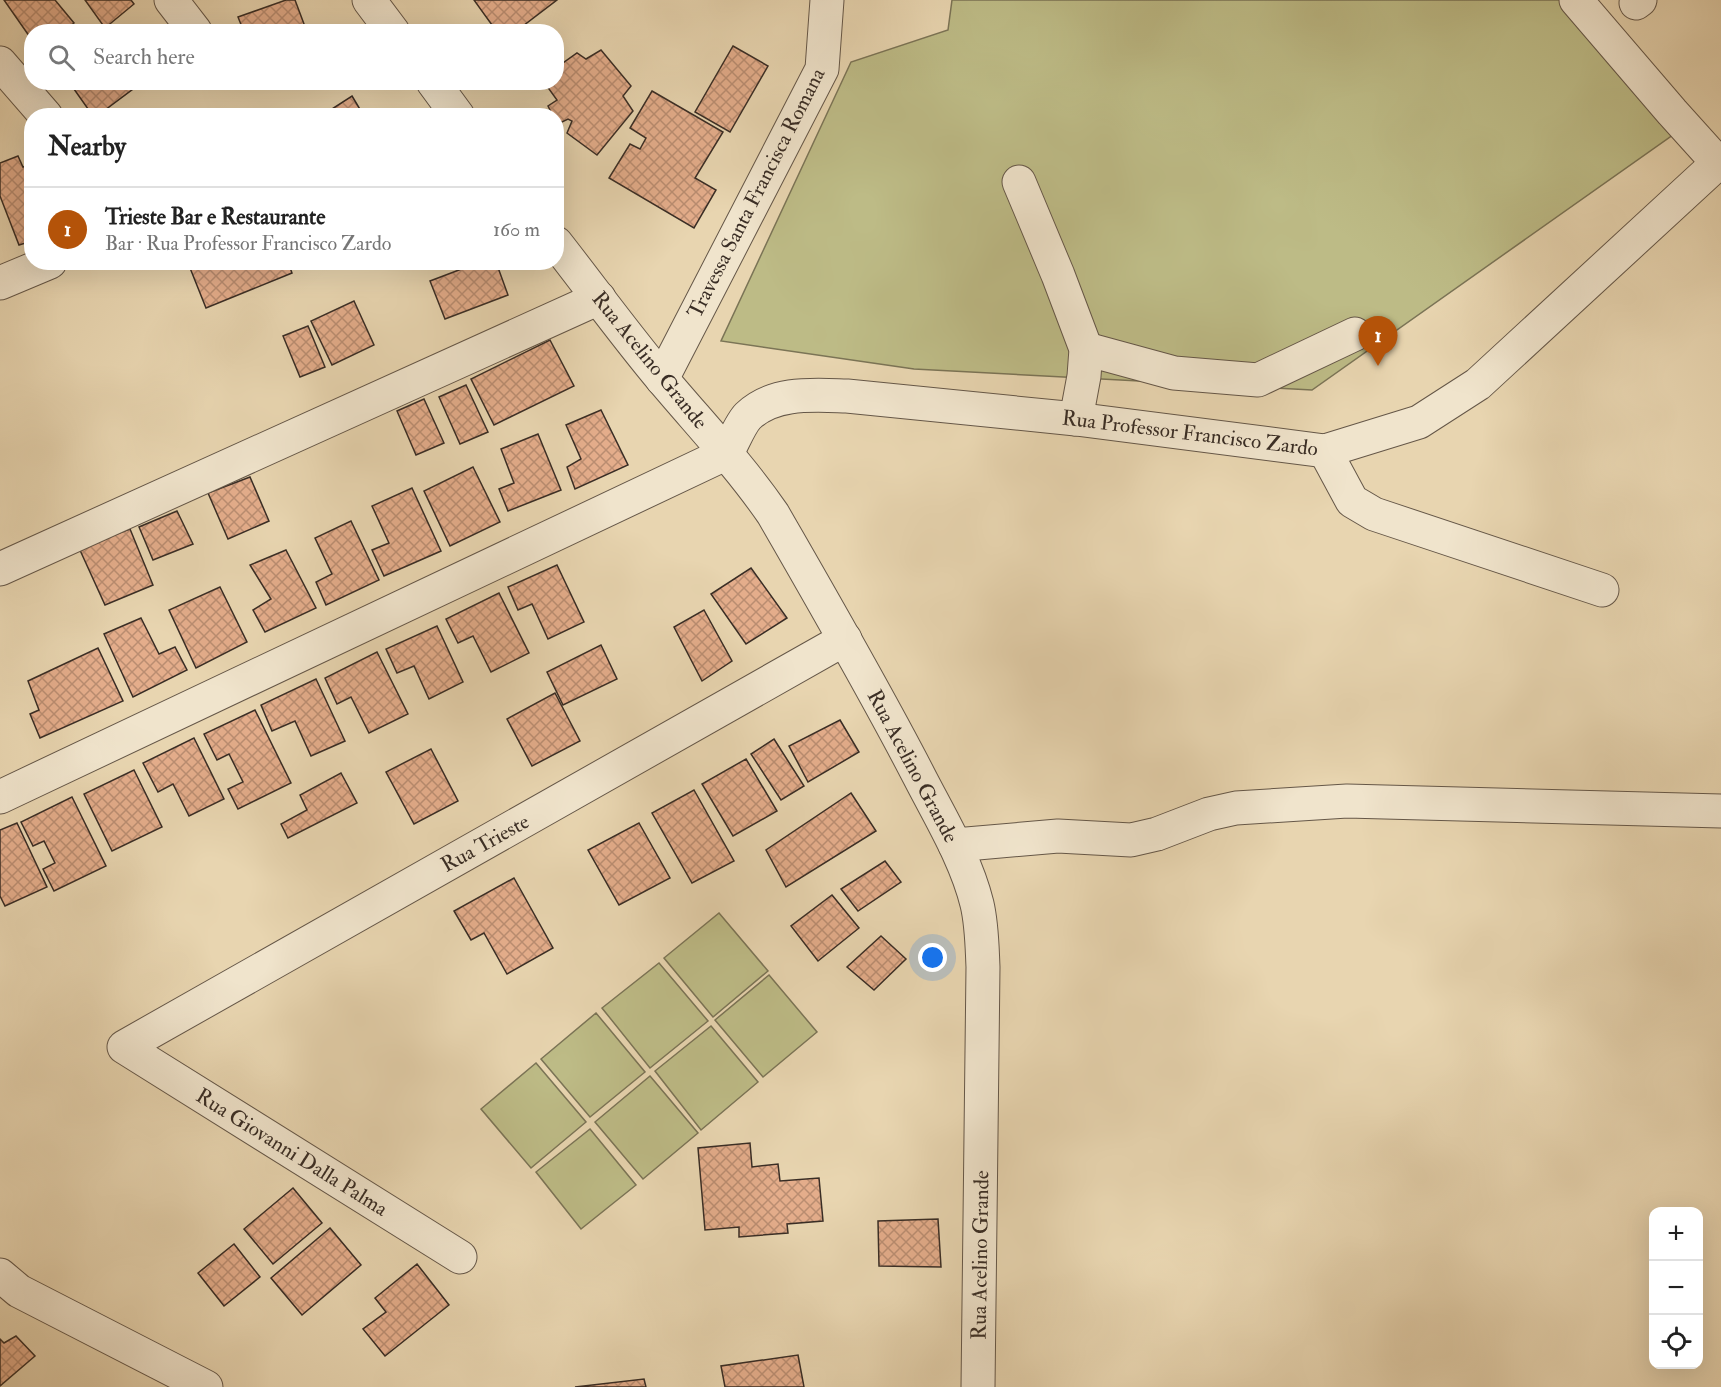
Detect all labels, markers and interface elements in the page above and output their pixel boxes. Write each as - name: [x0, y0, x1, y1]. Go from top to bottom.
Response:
- search box: [24, 24, 564, 90]
- icon: search: [45, 41, 78, 74]
- text: Search here: [93, 43, 195, 71]
- street label: Travessa Santa Francisca Romana: [681, 63, 832, 323]
- text: Nearby: [48, 131, 126, 163]
- text: Trieste Bar e Restaurante: [105, 203, 325, 231]
- text: 1: [64, 217, 71, 242]
- text: 160 m: [493, 217, 540, 242]
- text: Bar · Rua Professor Francisco Zardo: [105, 231, 391, 256]
- street label: Rua Acelino Grande: [586, 286, 714, 435]
- pin: 1: [1358, 316, 1398, 366]
- street label: Rua Professor Francisco Zardo: [1060, 404, 1319, 463]
- street label: Rua Acelino Grande: [861, 685, 964, 848]
- street label: Rua Trieste: [436, 808, 534, 879]
- your location: [918, 943, 947, 972]
- street label: Rua Giovanni Dalla Palma: [191, 1082, 393, 1223]
- street label: Rua Acelino Grande: [966, 1170, 995, 1340]
- map controls: [1649, 1207, 1703, 1369]
- button: +: [1649, 1207, 1703, 1261]
- button: −: [1649, 1261, 1703, 1315]
- button: locate: [1649, 1315, 1703, 1369]

